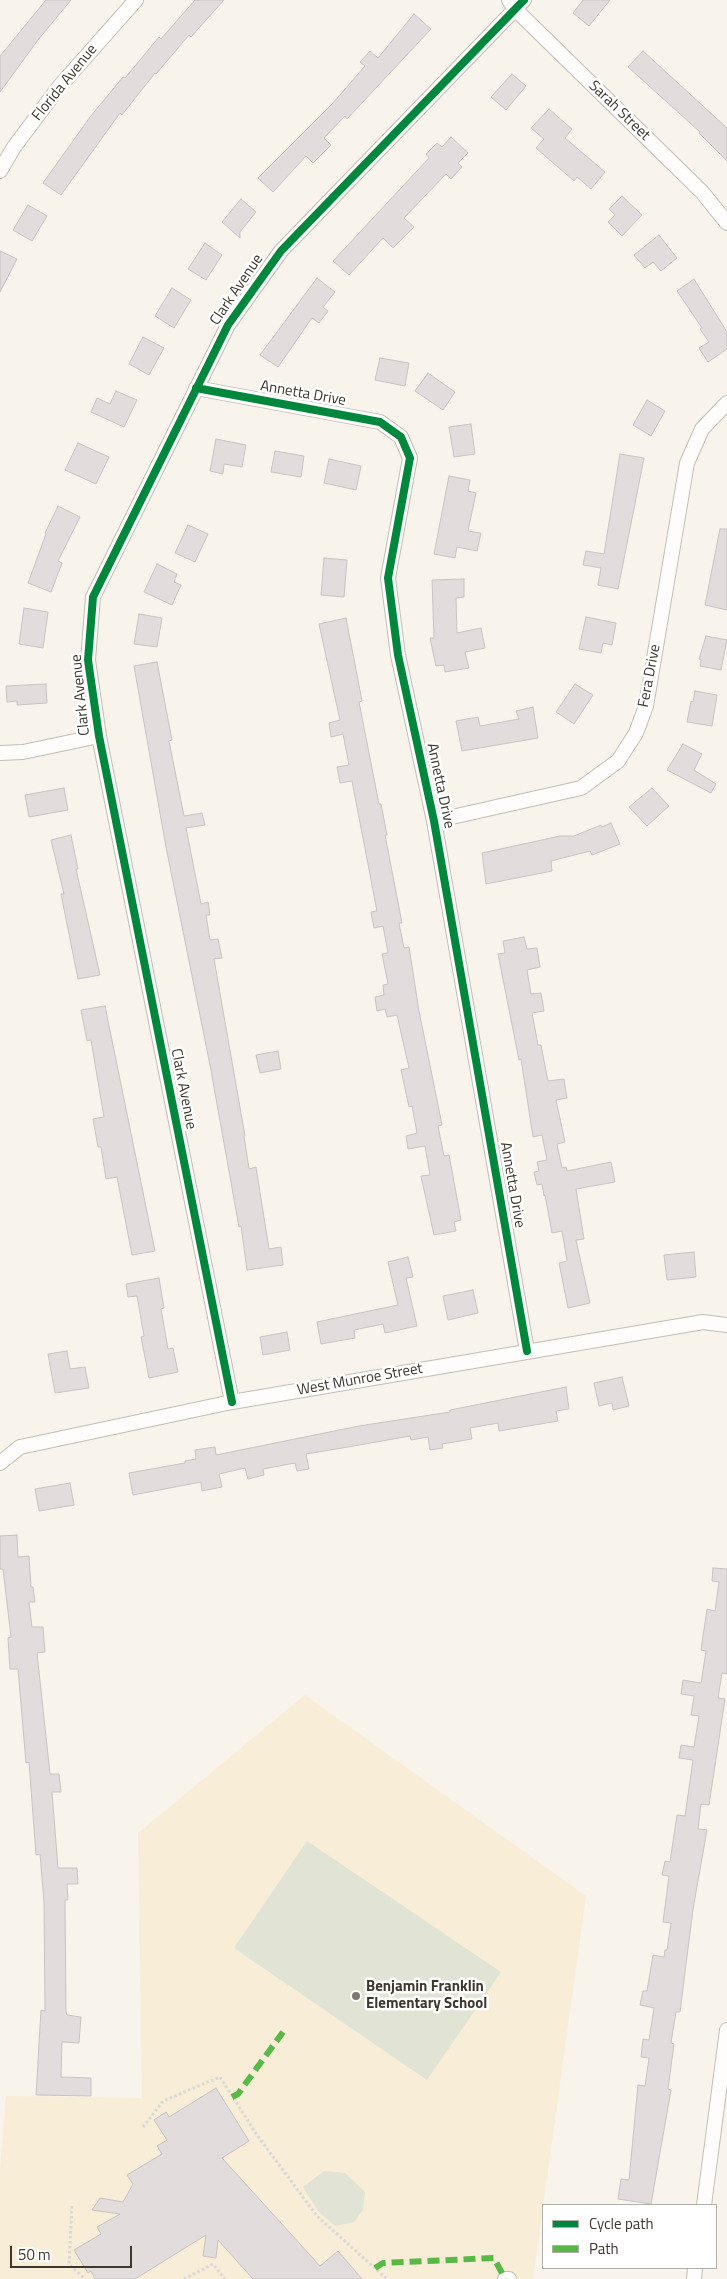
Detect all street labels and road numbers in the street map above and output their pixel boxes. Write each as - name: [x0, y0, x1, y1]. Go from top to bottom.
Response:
- street label: Florida Avenue: [29, 41, 101, 125]
- street label: Sarah Street: [585, 77, 653, 145]
- street label: Clark Avenue: [207, 251, 267, 329]
- street label: Annetta Drive: [259, 378, 347, 410]
- street label: Fera Drive: [635, 643, 665, 709]
- street label: Clark Avenue: [68, 653, 94, 737]
- street label: Annetta Drive: [422, 742, 458, 830]
- street label: Clark Avenue: [166, 1047, 200, 1131]
- street label: Annetta Drive: [496, 1141, 528, 1229]
- street label: West Munroe Street: [296, 1360, 424, 1400]

